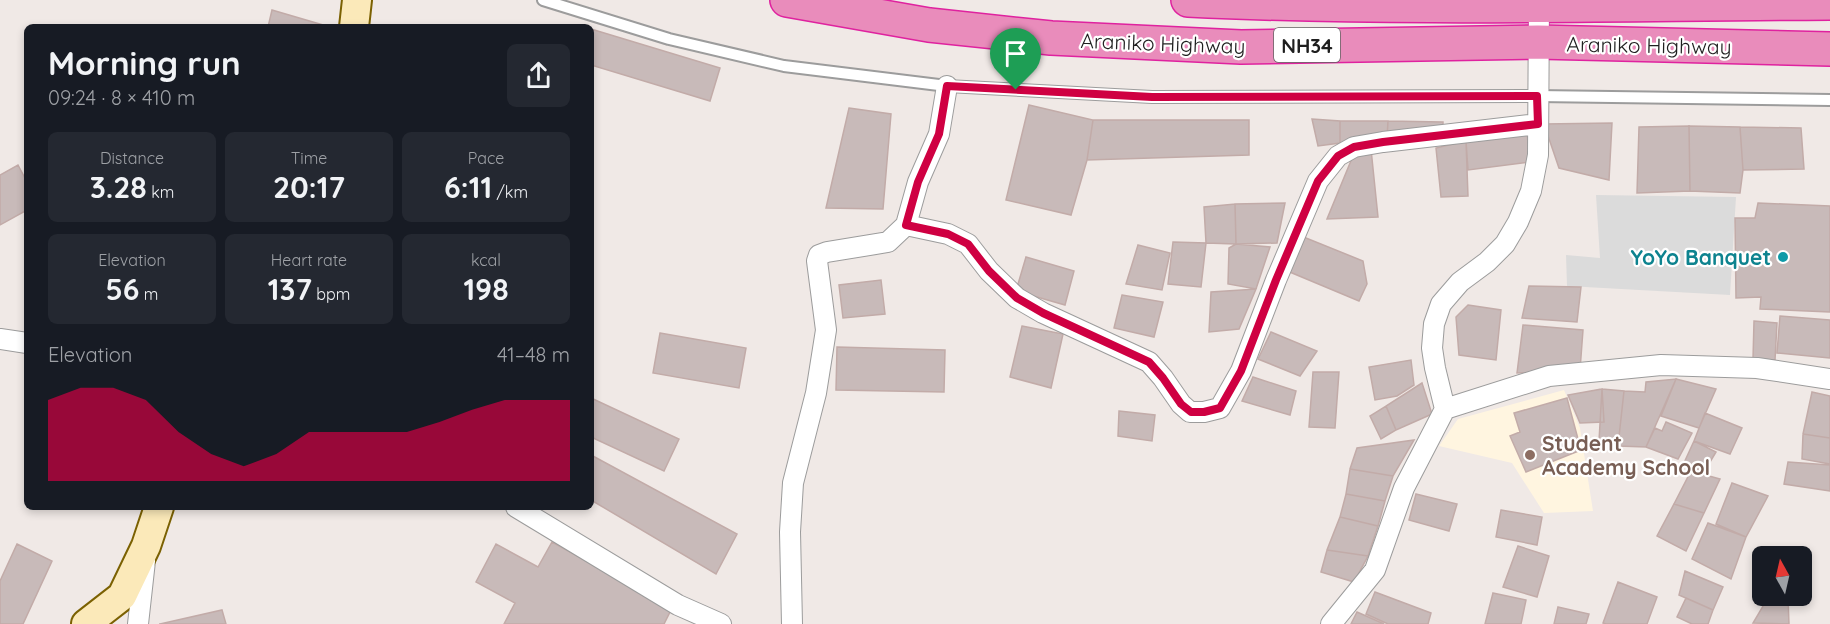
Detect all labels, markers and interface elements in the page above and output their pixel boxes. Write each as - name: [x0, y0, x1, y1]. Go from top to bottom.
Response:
- street label: Araniko Highway: [1080, 27, 1246, 59]
- pin: [990, 28, 1041, 90]
- road number: NH34: [1274, 28, 1340, 62]
- street label: Araniko Highway: [1566, 31, 1732, 59]
- icon: arrive: [999, 37, 1032, 70]
- text: Morning run: [48, 42, 241, 83]
- button: share: [507, 44, 570, 107]
- text: 09:24 · 8 × 410 m: [48, 85, 195, 110]
- text: Distance: [100, 148, 164, 168]
- text: Time: [291, 148, 327, 168]
- text: Pace: [468, 148, 504, 168]
- text: 3.28: [90, 168, 147, 206]
- text: 20:17: [273, 168, 345, 206]
- text: 6:11: [444, 168, 492, 206]
- text: km: [147, 182, 174, 202]
- text: /km: [492, 182, 528, 202]
- place label: YoYo Banquet: [1630, 244, 1771, 270]
- text: Elevation: [98, 250, 166, 270]
- text: Heart rate: [271, 250, 347, 270]
- text: kcal: [471, 250, 501, 270]
- marker: YoYo Banquet: [1776, 250, 1790, 264]
- text: 56: [106, 270, 139, 308]
- text: 137: [268, 270, 312, 308]
- text: 198: [463, 270, 509, 308]
- text: m: [139, 284, 158, 304]
- text: bpm: [312, 284, 350, 304]
- text: Elevation: [48, 342, 132, 367]
- text: 41–48 m: [497, 342, 570, 367]
- place label: Student Academy School: [1542, 430, 1710, 480]
- marker: Student Academy School: [1523, 448, 1537, 462]
- north arrow: [1752, 546, 1812, 606]
- map controls: [1752, 546, 1812, 606]

